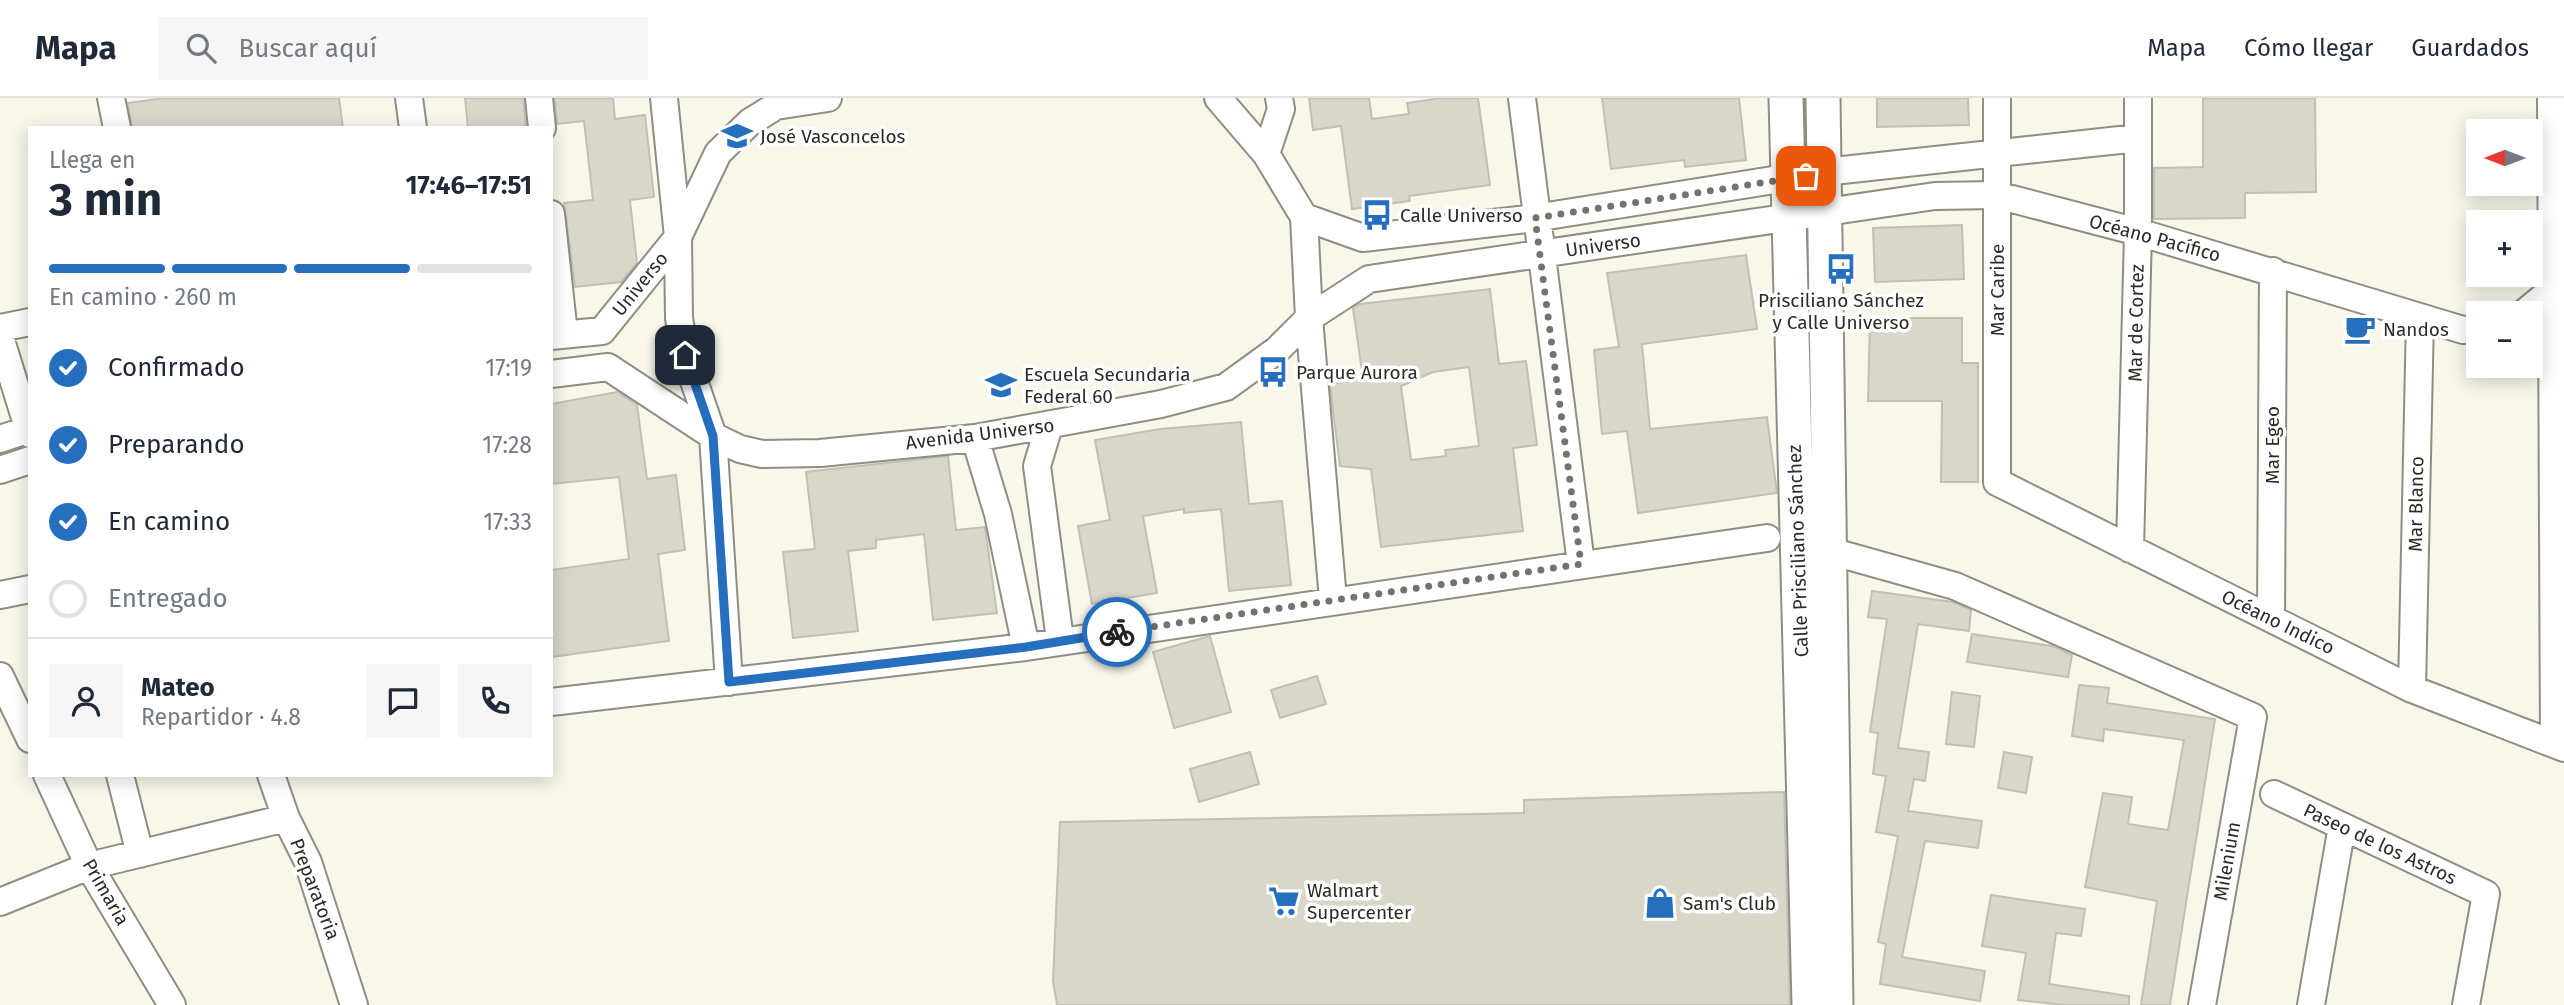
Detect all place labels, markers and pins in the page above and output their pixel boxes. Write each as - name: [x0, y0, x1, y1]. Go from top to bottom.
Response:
- school or university icon: José Vasconcelos: [720, 119, 754, 153]
- place label: José Vasconcelos: [760, 125, 906, 148]
- pin: [1776, 146, 1836, 206]
- bus stop icon: Calle Universo: [1360, 198, 1394, 232]
- place label: Calle Universo: [1400, 204, 1523, 227]
- bus stop icon: Prisciliano Sánchez y Calle Universo: [1824, 252, 1858, 286]
- place label: Prisciliano Sánchez y Calle Universo: [1758, 289, 1924, 334]
- cafe icon: Nandos: [2343, 312, 2377, 346]
- place label: Nandos: [2383, 318, 2449, 341]
- pin: [655, 325, 715, 385]
- bus stop icon: Parque Aurora: [1256, 355, 1290, 389]
- place label: Parque Aurora: [1296, 361, 1418, 384]
- place label: Escuela Secundaria Federal 60: [1024, 363, 1191, 408]
- school or university icon: Escuela Secundaria Federal 60: [984, 368, 1018, 402]
- place label: Walmart Supercenter: [1307, 879, 1412, 924]
- supermarket icon: Walmart Supercenter: [1267, 884, 1301, 918]
- shop icon: Sam's Club: [1643, 886, 1677, 920]
- place label: Sam's Club: [1683, 892, 1776, 915]

